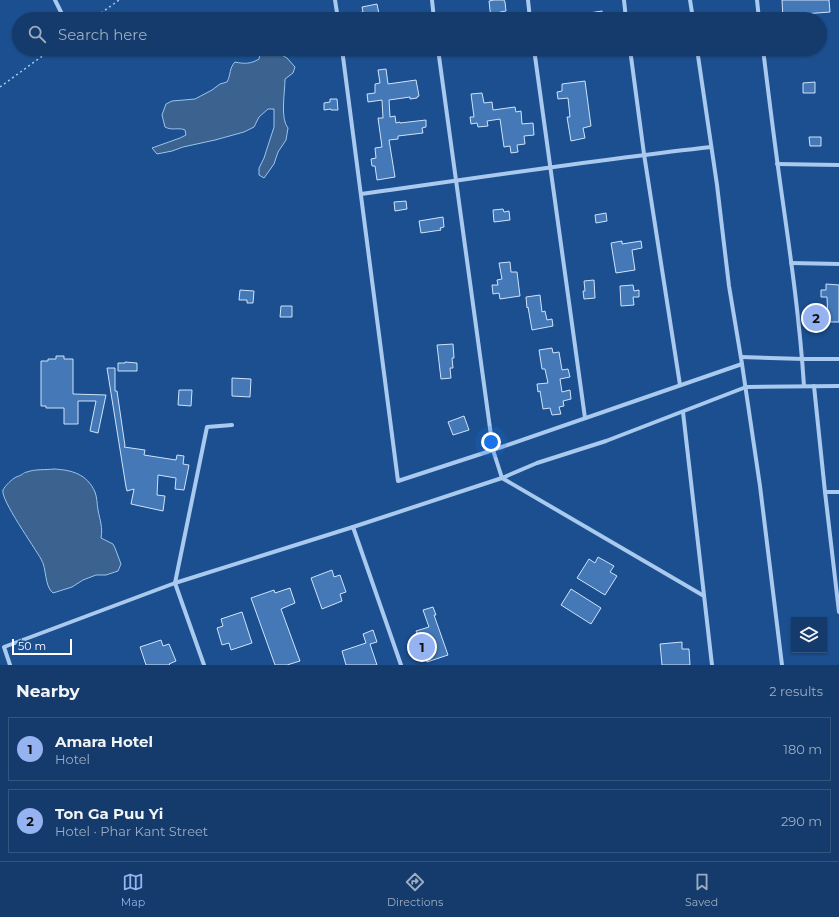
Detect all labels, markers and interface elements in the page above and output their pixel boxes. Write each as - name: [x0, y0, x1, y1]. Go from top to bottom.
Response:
- search box: [12, 12, 827, 56]
- icon: search: [26, 23, 48, 45]
- text: Search here: [58, 25, 147, 44]
- pin: 2: [803, 303, 829, 333]
- your location: [481, 432, 501, 452]
- map controls: [791, 617, 827, 653]
- button: layers: [791, 617, 827, 653]
- pin: 1: [409, 632, 435, 662]
- scale bar: [12, 637, 72, 656]
- text: 50 m: [18, 639, 46, 653]
- text: Nearby: [16, 681, 80, 701]
- text: 2 results: [769, 683, 823, 699]
- text: Amara Hotel: [55, 732, 153, 751]
- text: 1: [27, 741, 33, 757]
- text: 180 m: [783, 741, 822, 757]
- text: Hotel: [55, 751, 90, 767]
- text: Ton Ga Puu Yi: [55, 804, 163, 823]
- text: 2: [26, 813, 34, 829]
- text: 290 m: [781, 813, 822, 829]
- text: Hotel · Phar Kant Street: [55, 823, 208, 839]
- tab: Map: [121, 871, 145, 909]
- tab: Directions: [387, 871, 443, 909]
- tab: Saved: [685, 871, 718, 909]

